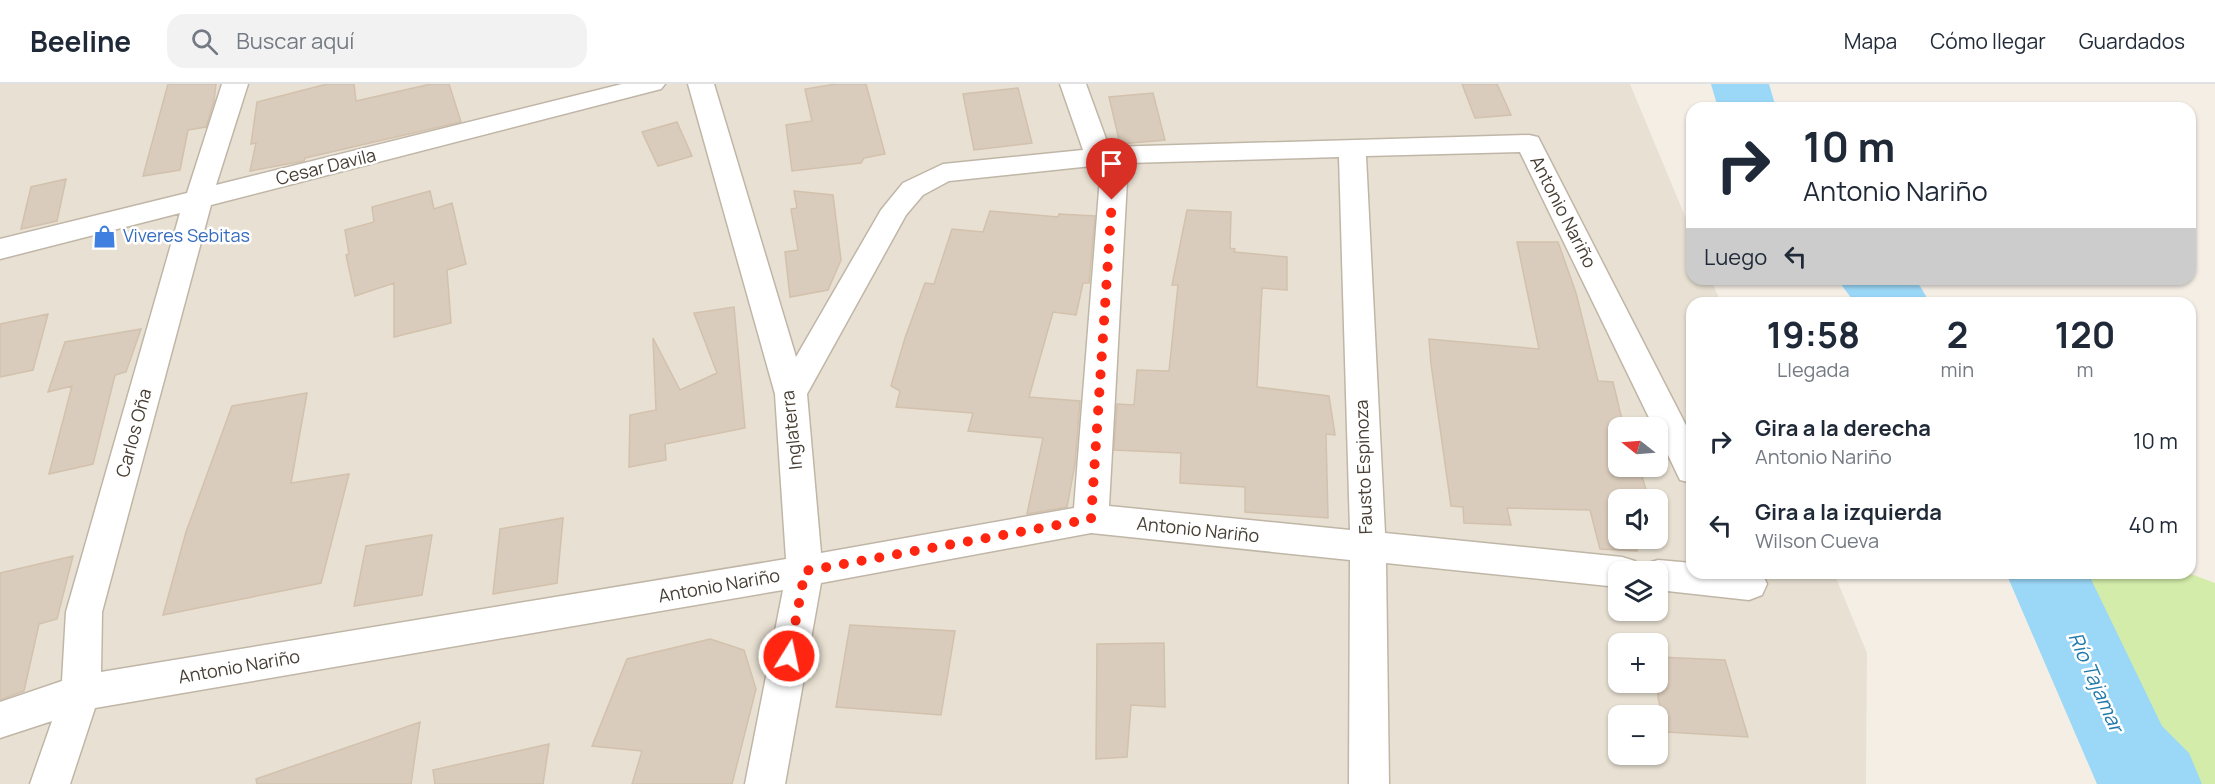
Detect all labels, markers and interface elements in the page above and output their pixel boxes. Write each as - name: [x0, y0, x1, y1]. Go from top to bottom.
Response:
- search box: [167, 14, 587, 68]
- text: Beeline: [30, 22, 131, 60]
- icon: search: [188, 25, 221, 58]
- text: Buscar aquí: [236, 26, 354, 56]
- text: Mapa: [1844, 27, 1897, 55]
- text: Cómo llegar: [1930, 27, 2046, 55]
- text: Guardados: [2079, 27, 2185, 55]
- text: 10 m: [1803, 117, 1895, 175]
- icon: right: [1704, 126, 1782, 204]
- pin: [1086, 138, 1137, 200]
- street label: Cesar Davila: [273, 142, 378, 190]
- icon: arrive: [1095, 147, 1128, 180]
- street label: Antonio Nariño: [1525, 151, 1603, 272]
- text: Antonio Nariño: [1803, 172, 1988, 209]
- shop icon: Viveres Sebitas: [92, 223, 118, 249]
- place label: Viveres Sebitas: [123, 223, 250, 247]
- icon: left: [1779, 240, 1812, 273]
- text: Luego: [1704, 242, 1767, 272]
- text: 19:58: [1766, 310, 1860, 359]
- text: 2: [1947, 310, 1968, 359]
- text: 120: [2055, 310, 2116, 359]
- text: Llegada: [1777, 356, 1850, 383]
- text: min: [1941, 356, 1974, 383]
- text: m: [2077, 356, 2094, 383]
- street label: Carlos Oña: [110, 386, 156, 480]
- street label: Inglaterra: [775, 389, 807, 471]
- street label: Fausto Espinoza: [1349, 399, 1377, 535]
- text: Gira a la derecha: [1755, 413, 1931, 443]
- north arrow: [1608, 417, 1668, 477]
- map controls: [1608, 417, 1668, 765]
- icon: right: [1704, 425, 1737, 458]
- text: 10 m: [2133, 426, 2178, 456]
- text: Antonio Nariño: [1755, 443, 1892, 470]
- button: sound: [1608, 489, 1668, 549]
- text: Gira a la izquierda: [1755, 497, 1942, 527]
- icon: left: [1704, 509, 1737, 542]
- text: 40 m: [2129, 510, 2178, 540]
- street label: Antonio Nariño: [1136, 511, 1261, 547]
- text: Wilson Cueva: [1755, 527, 1879, 554]
- button: layers: [1608, 561, 1668, 621]
- street label: Antonio Nariño: [656, 563, 782, 608]
- position arrow: [757, 624, 821, 688]
- water label: Río Tajamar: [2063, 628, 2132, 738]
- button: +: [1608, 633, 1668, 693]
- street label: Antonio Nariño: [176, 644, 302, 689]
- button: −: [1608, 705, 1668, 765]

